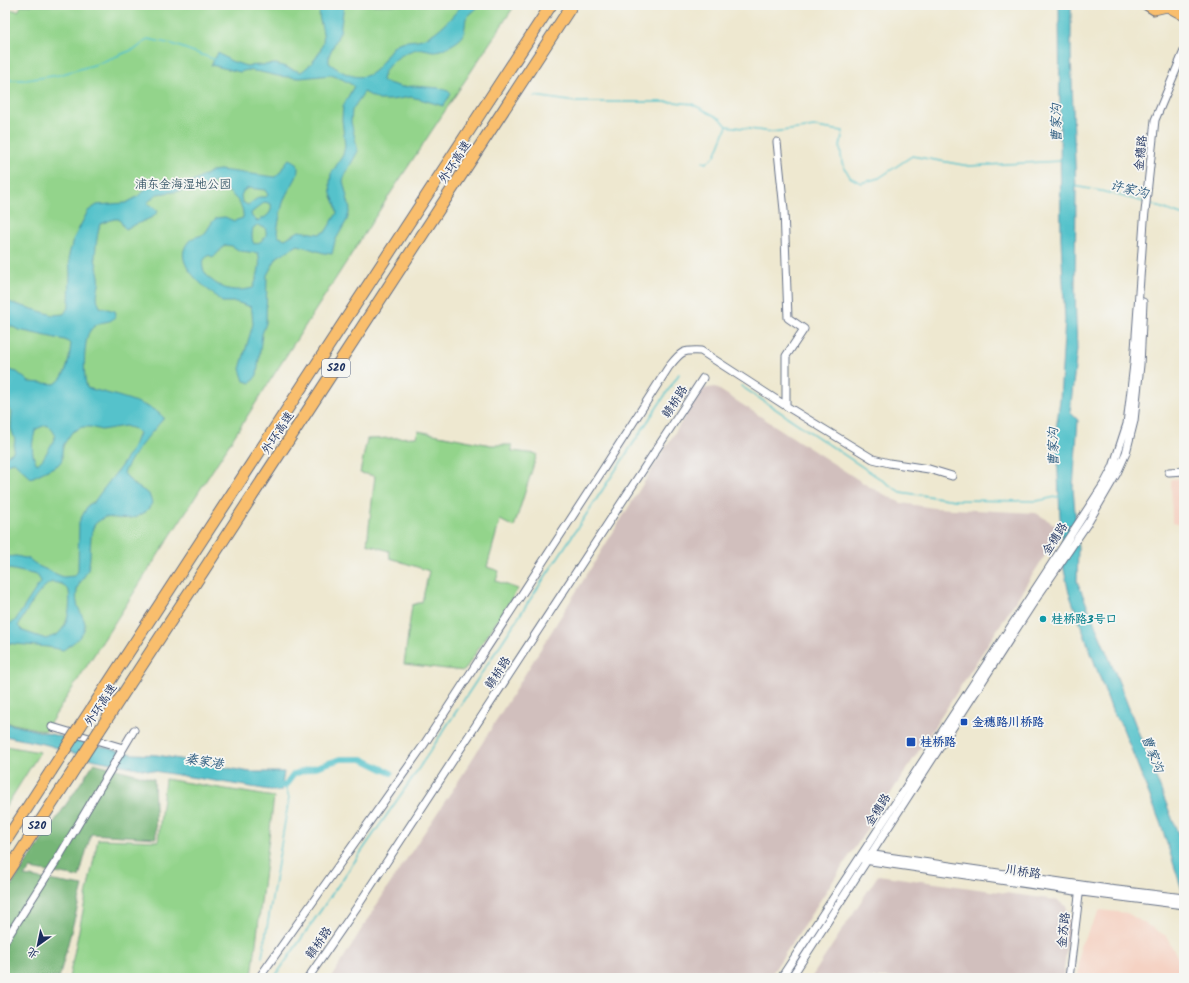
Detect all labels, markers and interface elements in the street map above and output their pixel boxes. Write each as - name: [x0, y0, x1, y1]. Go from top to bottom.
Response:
- water label: 曹家沟: [1046, 102, 1068, 143]
- street label: 金穗路: [1130, 134, 1152, 172]
- street label: 外环高速: [434, 137, 476, 187]
- park label: 浦东金海湿地公园: [135, 175, 231, 194]
- water label: 许家沟: [1108, 175, 1151, 205]
- road number: S20: [322, 359, 350, 377]
- street label: 赣桥路: [657, 382, 693, 422]
- street label: 外环高速: [257, 408, 299, 458]
- water label: 曹家沟: [1043, 426, 1065, 467]
- street label: 金穗路: [1037, 519, 1073, 559]
- place label: 桂桥路3号口: [1051, 610, 1118, 629]
- marker: 桂桥路3号口: [1038, 614, 1048, 624]
- street label: 赣桥路: [480, 653, 516, 693]
- street label: 外环高速: [80, 680, 122, 730]
- place label: 金穗路川桥路: [972, 713, 1044, 732]
- marker: 金穗路川桥路: [959, 717, 969, 727]
- water label: 曹家沟: [1135, 732, 1169, 777]
- place label: 桂桥路: [920, 733, 956, 752]
- marker: 桂桥路: [905, 736, 917, 748]
- water label: 秦家港: [183, 749, 227, 776]
- street label: 金穗路: [860, 790, 896, 830]
- road number: S20: [23, 817, 51, 835]
- street label: 川桥路: [1004, 860, 1042, 884]
- street label: 金苏路: [1053, 911, 1075, 949]
- street label: 赣桥路: [301, 923, 337, 963]
- north arrow: [18, 925, 58, 965]
- text: 北: [24, 942, 43, 963]

